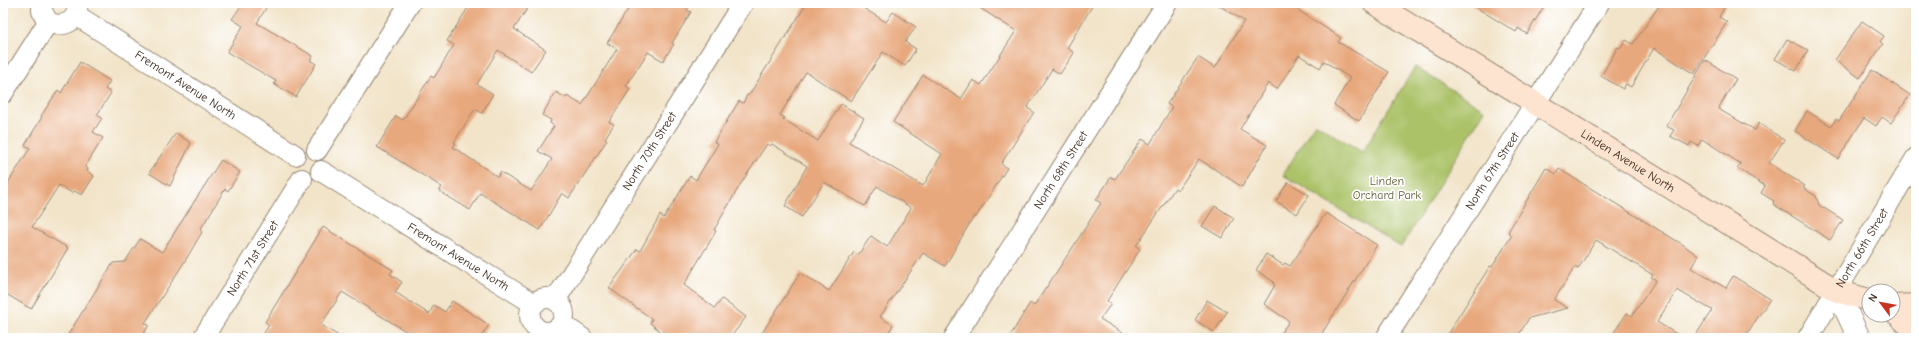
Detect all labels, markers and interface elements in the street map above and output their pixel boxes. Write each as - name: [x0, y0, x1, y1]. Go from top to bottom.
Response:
- street label: Fremont Avenue North: [132, 48, 239, 123]
- street label: North 70th Street: [620, 109, 680, 193]
- street label: Linden Avenue North: [1578, 126, 1677, 195]
- street label: North 68th Street: [1031, 128, 1091, 212]
- street label: North 67th Street: [1462, 129, 1522, 212]
- park label: Linden Orchard Park: [1353, 174, 1421, 202]
- street label: North 66th Street: [1833, 205, 1891, 290]
- street label: North 71st Street: [224, 218, 282, 298]
- street label: Fremont Avenue North: [405, 220, 512, 294]
- north arrow: [1861, 283, 1901, 323]
- text: N: [1866, 291, 1880, 304]

